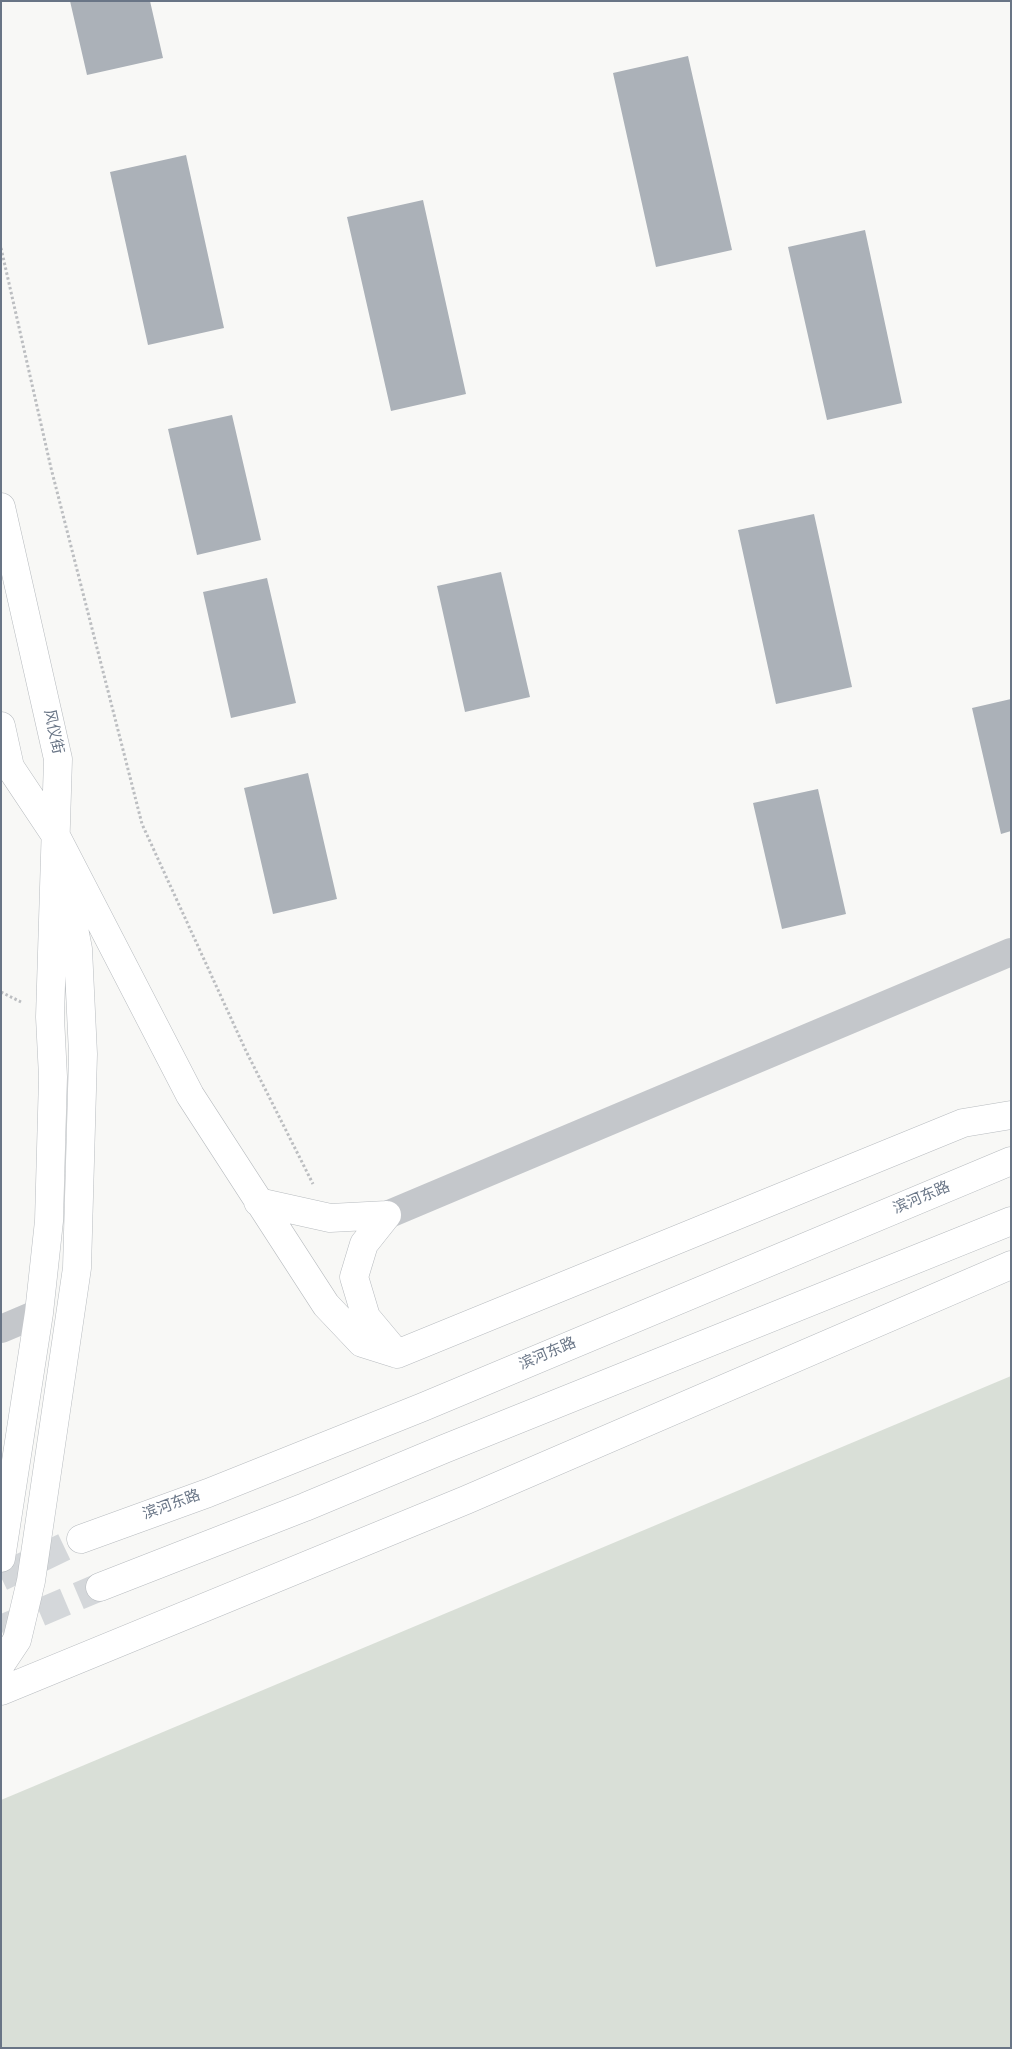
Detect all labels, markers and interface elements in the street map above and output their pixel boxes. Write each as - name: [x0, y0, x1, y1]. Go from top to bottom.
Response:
- street label: 风仪街: [39, 708, 65, 756]
- street label: 滨河东路: [891, 1179, 953, 1219]
- street label: 滨河东路: [517, 1335, 579, 1375]
- street label: 滨河东路: [141, 1487, 203, 1525]

